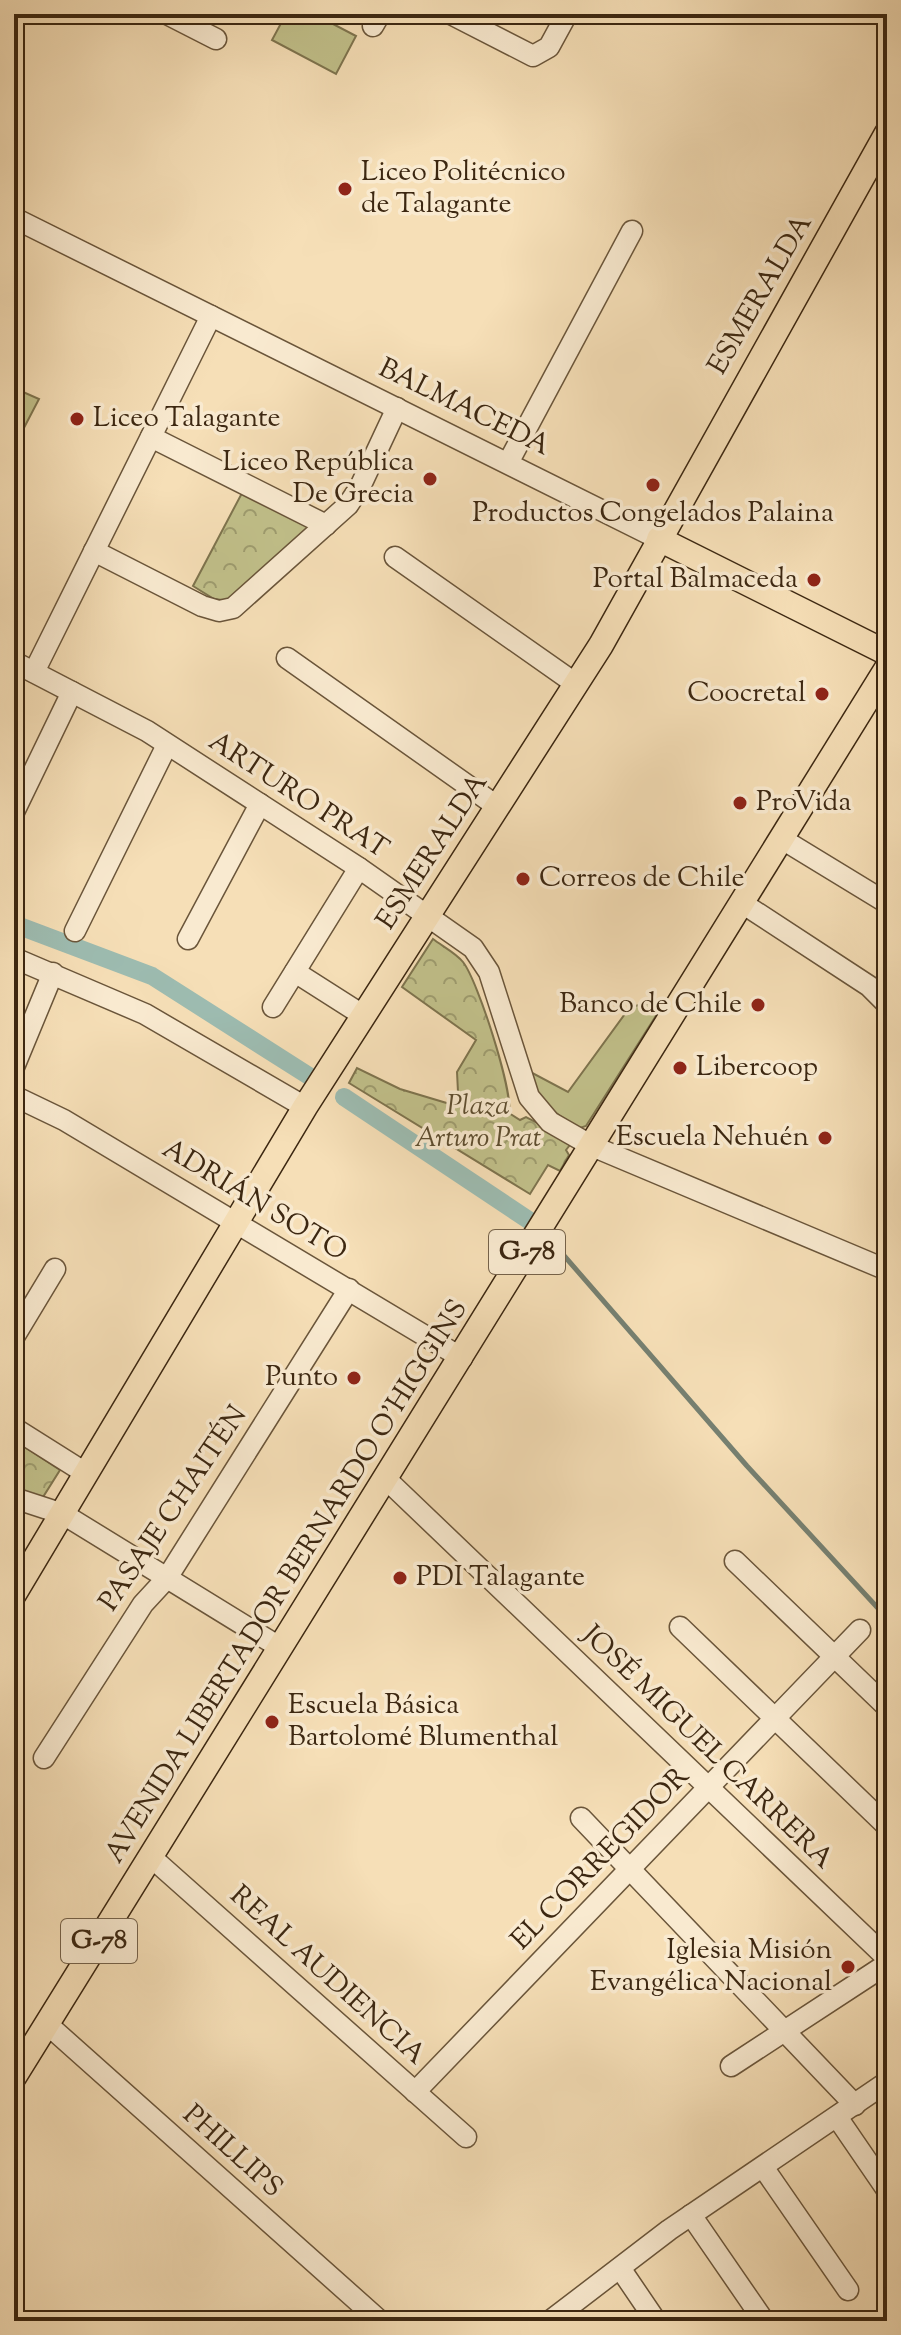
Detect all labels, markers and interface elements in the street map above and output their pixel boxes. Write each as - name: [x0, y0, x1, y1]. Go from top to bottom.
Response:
- place label: Liceo Politécnico de Talagante: [361, 153, 566, 225]
- marker: Liceo Politécnico de Talagante: [336, 180, 354, 198]
- street label: ESMERALDA: [699, 207, 823, 383]
- street label: BALMACEDA: [371, 349, 557, 467]
- place label: Liceo Talagante: [93, 399, 281, 439]
- marker: Liceo Talagante: [68, 410, 86, 428]
- place label: Liceo República De Grecia: [223, 443, 414, 515]
- marker: Liceo República De Grecia: [421, 470, 439, 488]
- marker: Productos Congelados Palaina: [644, 476, 662, 494]
- place label: Productos Congelados Palaina: [472, 494, 834, 534]
- place label: Portal Balmaceda: [593, 560, 798, 600]
- marker: Portal Balmaceda: [805, 571, 823, 589]
- place label: Coocretal: [687, 674, 806, 714]
- marker: Coocretal: [813, 685, 831, 703]
- street label: ARTURO PRAT: [200, 723, 396, 870]
- street label: ESMERALDA: [367, 766, 499, 938]
- place label: ProVida: [756, 783, 851, 823]
- marker: ProVida: [731, 794, 749, 812]
- place label: Correos de Chile: [539, 859, 745, 899]
- marker: Correos de Chile: [514, 870, 532, 888]
- place label: Banco de Chile: [559, 985, 742, 1025]
- marker: Banco de Chile: [749, 996, 767, 1014]
- place label: Libercoop: [696, 1048, 818, 1088]
- marker: Libercoop: [671, 1059, 689, 1077]
- park label: Plaza Arturo Prat: [415, 1087, 541, 1159]
- place label: Escuela Nehuén: [616, 1118, 809, 1158]
- marker: Escuela Nehuén: [816, 1129, 834, 1147]
- street label: ADRIÁN SOTO: [154, 1130, 354, 1272]
- road number: G-78: [489, 1230, 565, 1274]
- street label: AVENIDA LIBERTADOR BERNARDO O'HIGGINS: [96, 1292, 478, 1872]
- place label: Punto: [265, 1358, 338, 1398]
- marker: Punto: [345, 1369, 363, 1387]
- street label: PASAJE CHAITÉN: [90, 1398, 258, 1620]
- place label: PDI Talagante: [416, 1558, 585, 1598]
- marker: PDI Talagante: [391, 1569, 409, 1587]
- street label: JOSÉ MIGUEL CARRERA: [571, 1616, 842, 1879]
- place label: Escuela Básica Bartolomé Blumenthal: [288, 1686, 558, 1758]
- marker: Escuela Básica Bartolomé Blumenthal: [263, 1713, 281, 1731]
- street label: EL CORREGIDOR: [503, 1758, 699, 1960]
- street label: REAL AUDIENCIA: [220, 1877, 434, 2075]
- road number: G-78: [61, 1919, 137, 1963]
- place label: Iglesia Misión Evangélica Nacional: [590, 1931, 832, 2003]
- marker: Iglesia Misión Evangélica Nacional: [839, 1958, 857, 1976]
- street label: PHILLIPS: [173, 2096, 291, 2208]

